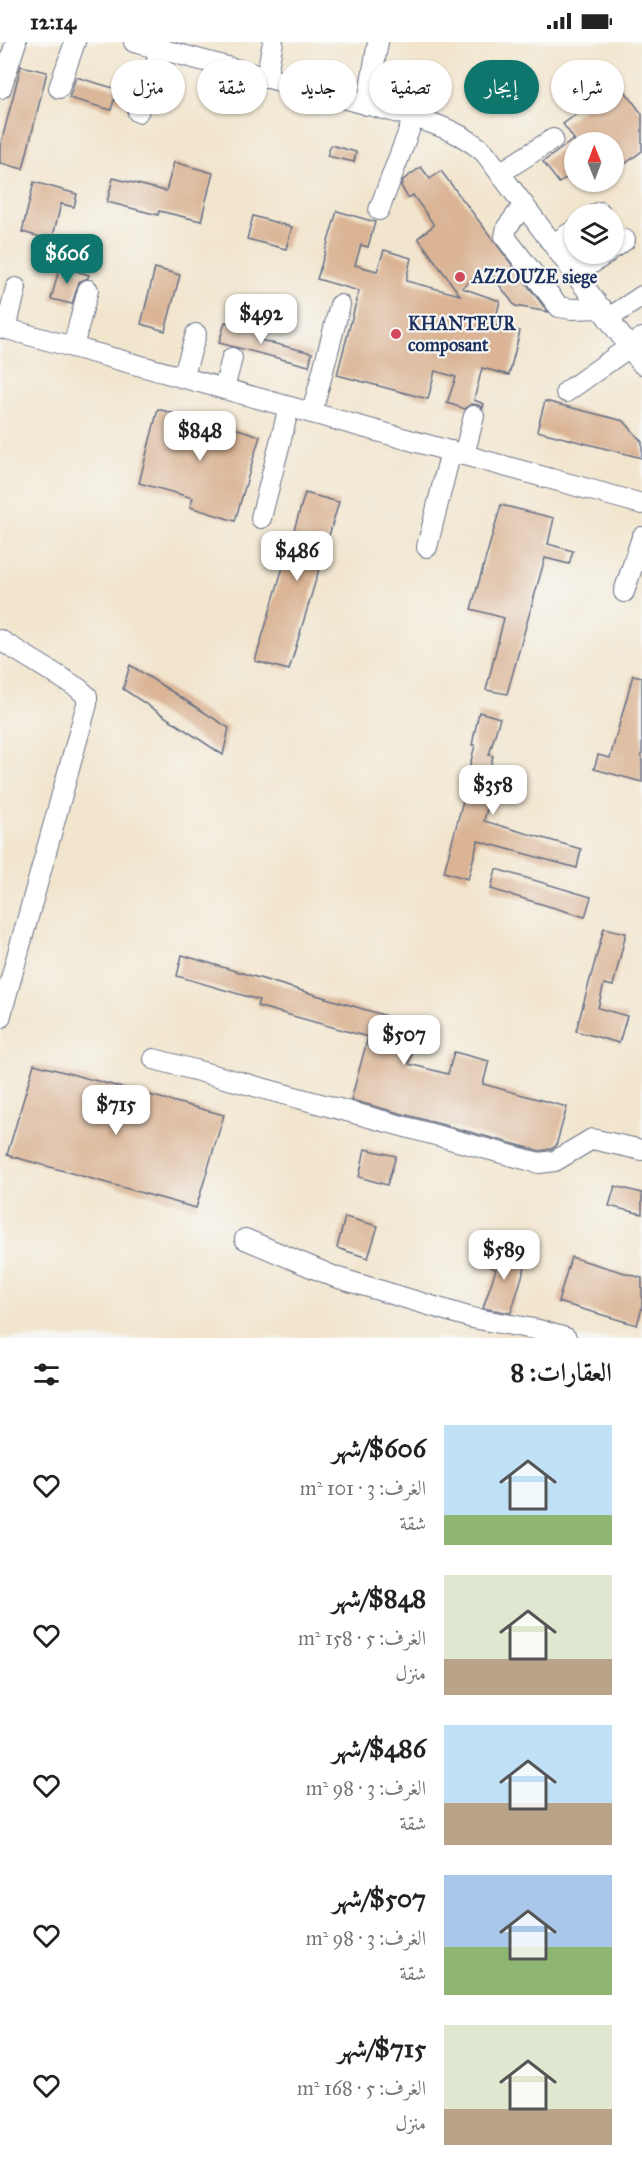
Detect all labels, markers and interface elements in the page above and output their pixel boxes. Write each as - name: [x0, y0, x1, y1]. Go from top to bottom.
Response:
- text: 12:14: [30, 8, 76, 35]
- chip: منزل: [111, 60, 185, 114]
- chip: شقة: [197, 60, 267, 114]
- chip: جديد: [279, 60, 357, 114]
- chip: تصفية: [369, 60, 452, 114]
- chip: إيجار: [464, 60, 539, 114]
- chip: شراء: [551, 60, 624, 114]
- north arrow: [564, 132, 624, 192]
- map controls: [564, 132, 624, 264]
- button: layers: [564, 204, 624, 264]
- pin: $606: [31, 234, 103, 285]
- text: $606: [45, 241, 89, 265]
- place label: AZZOUZE siege: [471, 266, 598, 289]
- marker: AZZOUZE siege: [453, 270, 467, 284]
- pin: $492: [225, 294, 297, 345]
- text: $492: [239, 301, 283, 325]
- place label: KHANTEUR composant: [408, 313, 517, 357]
- marker: KHANTEUR composant: [389, 327, 403, 341]
- pin: $848: [164, 411, 236, 462]
- text: $848: [178, 418, 222, 442]
- pin: $486: [261, 531, 333, 582]
- text: $486: [275, 538, 319, 562]
- pin: $358: [457, 765, 529, 816]
- text: $358: [473, 772, 513, 796]
- pin: $507: [368, 1015, 440, 1066]
- text: $507: [382, 1022, 426, 1046]
- pin: $715: [80, 1085, 152, 1136]
- text: $715: [96, 1092, 136, 1116]
- pin: $589: [468, 1230, 540, 1281]
- text: $589: [483, 1237, 525, 1261]
- text: العقارات: 8: [510, 1356, 612, 1388]
- icon: filters: [30, 1358, 63, 1391]
- text: $606/شهر: [332, 1432, 426, 1464]
- icon: home: [492, 1449, 564, 1521]
- icon: heart: [30, 1469, 63, 1502]
- text: الغرف: 3 · 101 m²: [300, 1476, 426, 1500]
- text: شقة: [400, 1511, 426, 1535]
- text: $848/شهر: [331, 1582, 426, 1614]
- icon: home: [492, 1599, 564, 1671]
- icon: heart: [30, 1619, 63, 1652]
- text: الغرف: 5 · 158 m²: [298, 1626, 426, 1650]
- text: منزل: [395, 1661, 426, 1685]
- text: $486/شهر: [332, 1732, 426, 1764]
- icon: home: [492, 1749, 564, 1821]
- icon: heart: [30, 1769, 63, 1802]
- text: الغرف: 3 · 98 m²: [306, 1776, 426, 1800]
- text: شقة: [400, 1811, 426, 1835]
- text: $507/شهر: [332, 1882, 426, 1914]
- icon: home: [492, 1899, 564, 1971]
- icon: heart: [30, 1919, 63, 1952]
- text: الغرف: 3 · 98 m²: [306, 1926, 426, 1950]
- text: شقة: [400, 1961, 426, 1985]
- text: $715/شهر: [338, 2032, 426, 2064]
- icon: home: [492, 2049, 564, 2121]
- icon: heart: [30, 2069, 63, 2102]
- text: الغرف: 5 · 168 m²: [297, 2076, 426, 2100]
- text: منزل: [395, 2111, 426, 2135]

